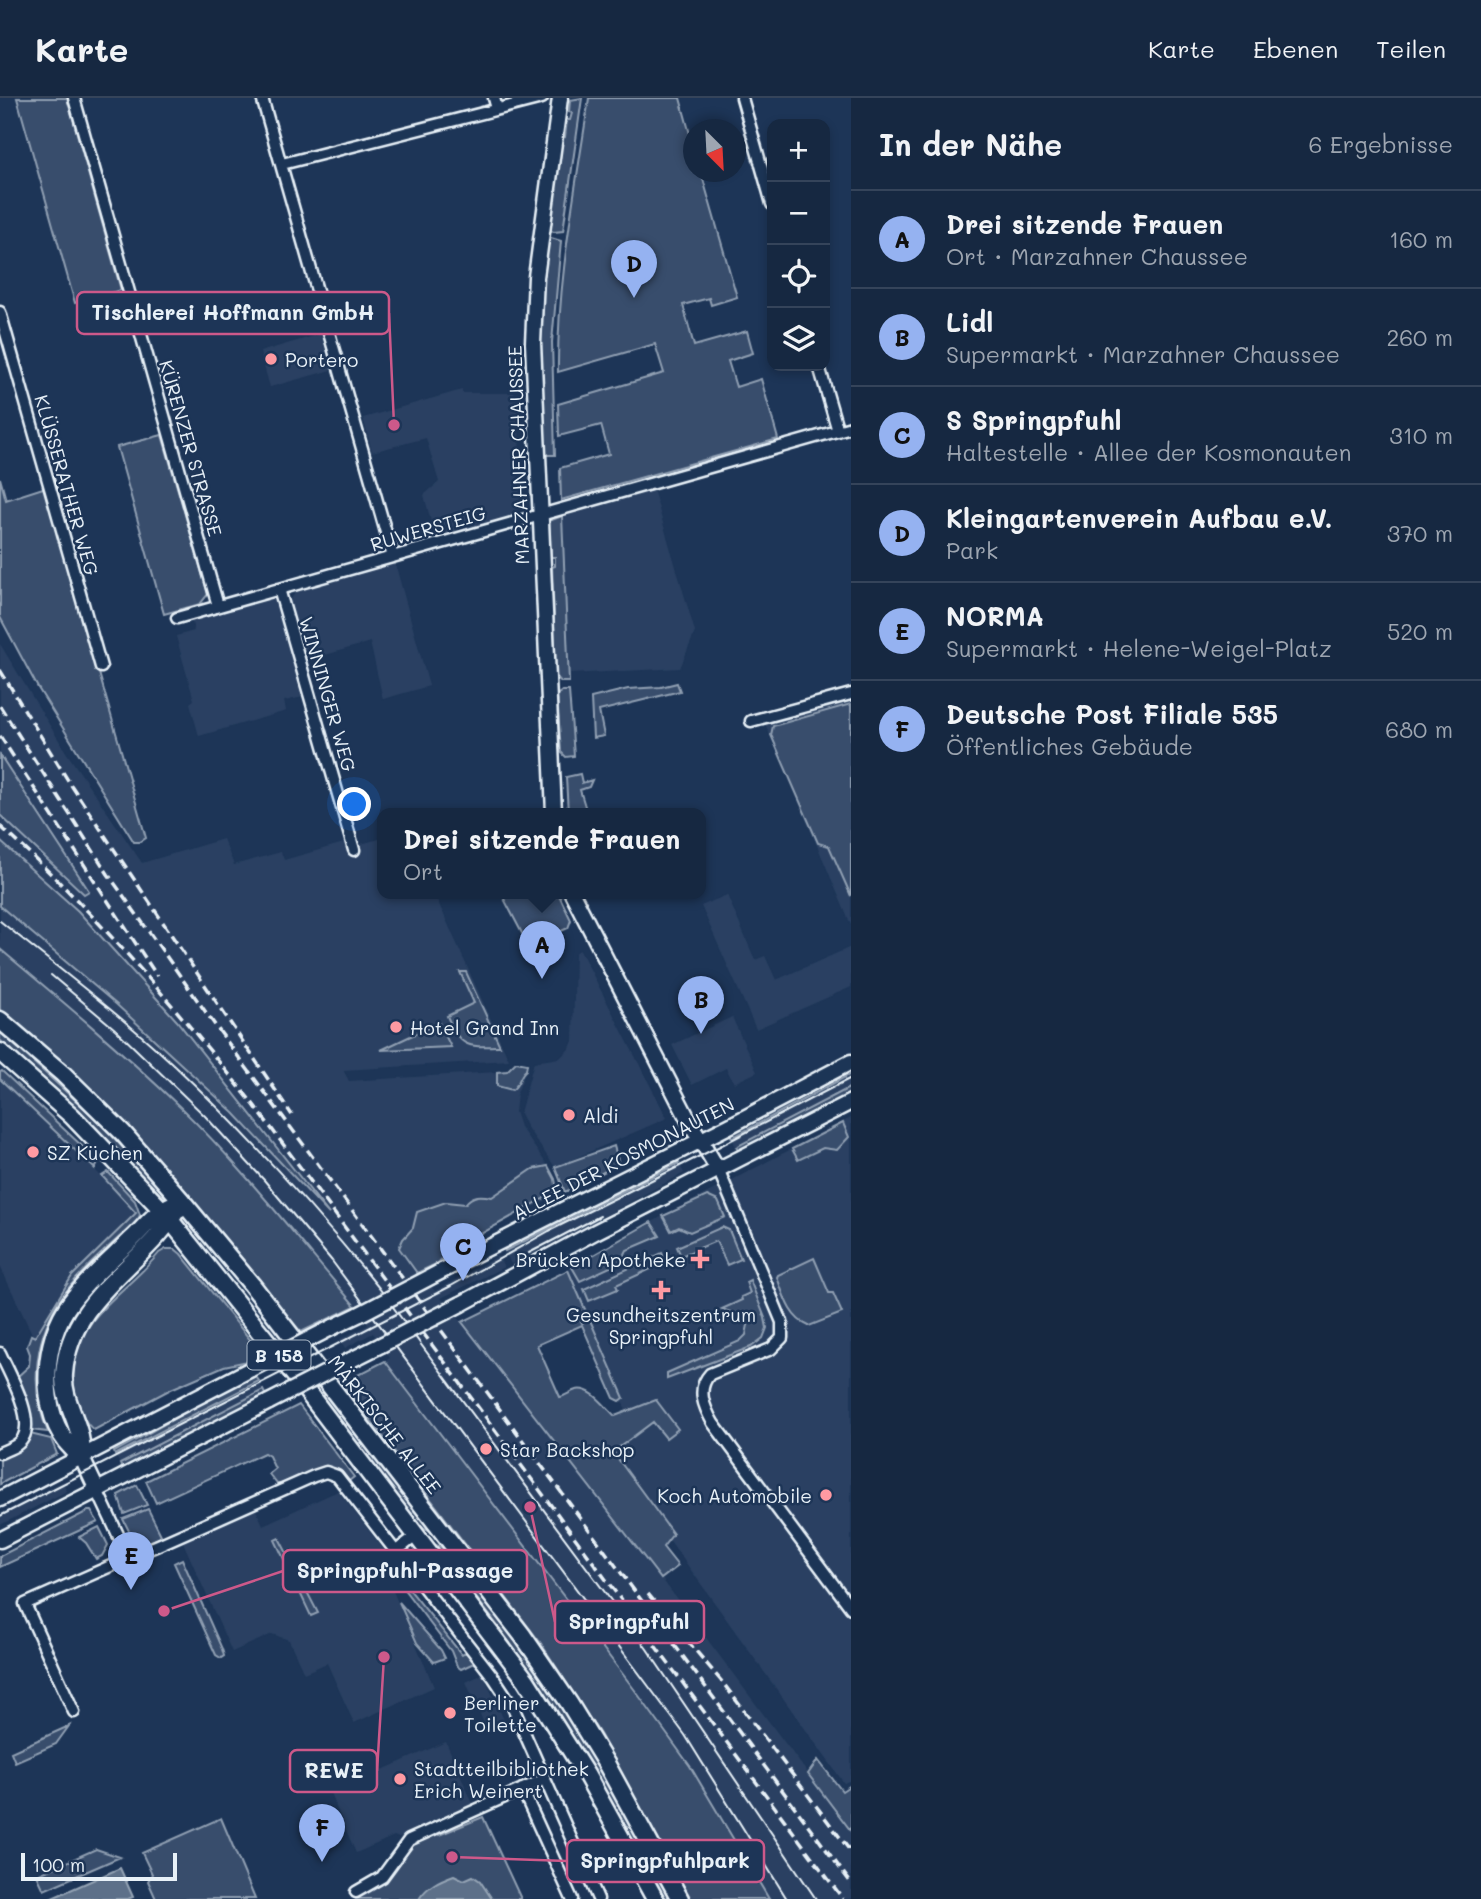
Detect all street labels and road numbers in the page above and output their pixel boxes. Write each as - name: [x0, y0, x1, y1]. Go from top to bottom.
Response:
- street label: MARZAHNER CHAUSSEE: [502, 345, 534, 565]
- street label: KÜRENZER STRASSE: [154, 357, 228, 539]
- street label: KLÜSSERATHER WEG: [29, 392, 105, 578]
- street label: RUWERSTEIG: [367, 500, 489, 556]
- street label: WINNINGER WEG: [294, 614, 362, 774]
- street label: ALLEE DER KOSMONAUTEN: [508, 1091, 738, 1225]
- road number: B 158: [247, 1340, 310, 1370]
- street label: MÄRKISCHE ALLEE: [323, 1349, 447, 1499]

